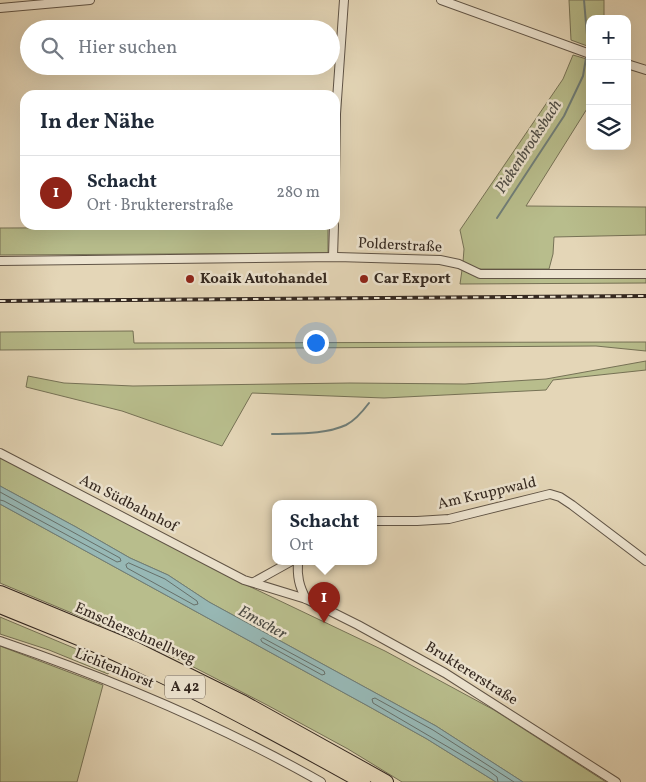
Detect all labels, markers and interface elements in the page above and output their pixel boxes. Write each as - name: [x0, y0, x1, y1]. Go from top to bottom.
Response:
- map controls: [586, 15, 631, 150]
- button: +: [586, 15, 631, 60]
- search box: [20, 20, 340, 75]
- icon: search: [38, 34, 66, 62]
- text: Hier suchen: [78, 35, 177, 61]
- button: −: [586, 60, 631, 105]
- water label: Piekenbrocksbach: [491, 96, 568, 198]
- button: layers: [586, 105, 631, 150]
- text: In der Nähe: [40, 108, 155, 137]
- text: Schacht: [87, 169, 157, 195]
- text: 1: [53, 182, 59, 204]
- text: 280 m: [276, 182, 320, 204]
- text: Ort · Bruktererstraße: [87, 195, 233, 217]
- street label: Polderstraße: [357, 233, 443, 259]
- place label: Koaik Autohandel: [200, 269, 327, 290]
- place label: Car Export: [374, 269, 451, 290]
- marker: Koaik Autohandel: [184, 273, 196, 285]
- marker: Car Export: [358, 273, 370, 285]
- your location: [303, 330, 329, 356]
- street label: Am Südbahnhof: [75, 470, 182, 539]
- street label: Am Kruppwald: [436, 472, 538, 516]
- popup: [272, 500, 377, 565]
- text: Schacht: [289, 509, 360, 535]
- text: Ort: [289, 535, 314, 557]
- pin: 1: [308, 582, 340, 623]
- street label: Emscherschnellweg: [71, 598, 199, 670]
- water label: Emscher: [234, 601, 291, 646]
- street label: Bruktererstraße: [421, 637, 521, 711]
- street label: Lichtenhorst: [71, 643, 157, 695]
- road number: A 42: [165, 676, 205, 699]

